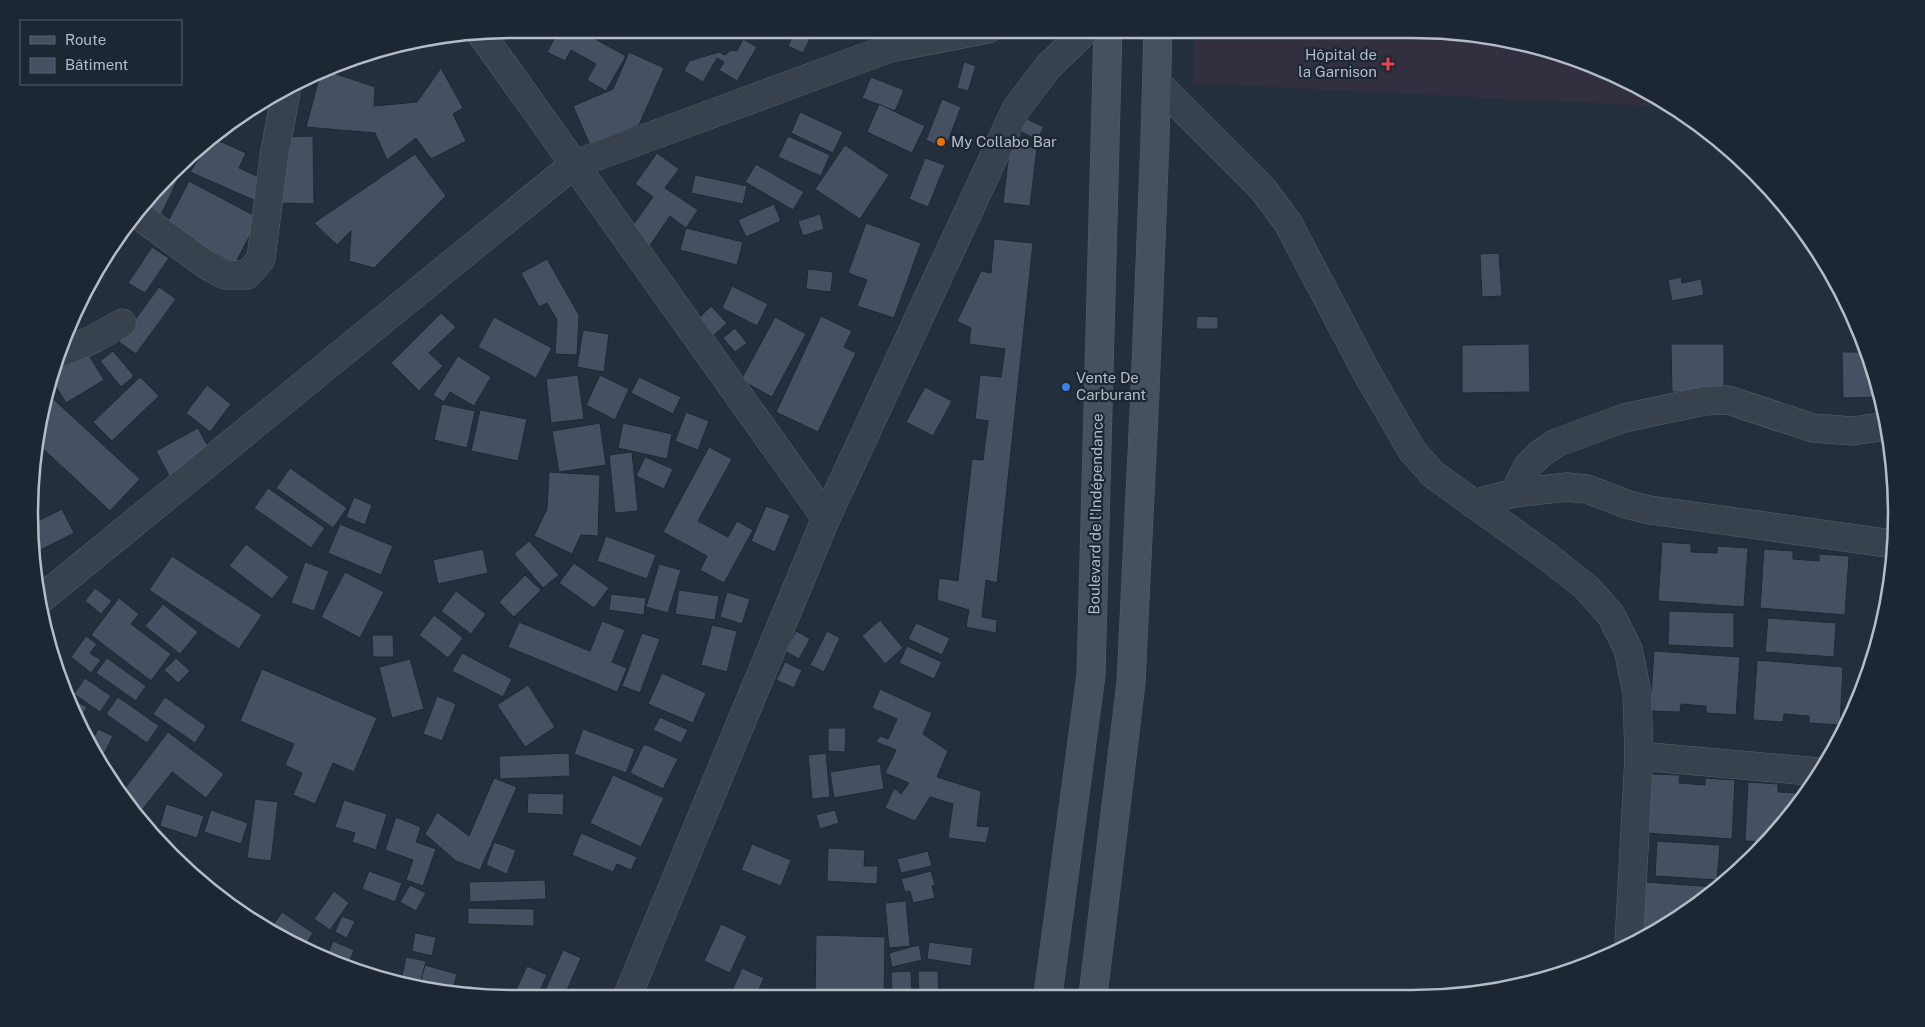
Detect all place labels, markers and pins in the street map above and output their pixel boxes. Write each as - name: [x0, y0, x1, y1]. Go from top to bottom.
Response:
- place label: Hôpital de la Garnison: [1298, 46, 1377, 80]
- marker: Hôpital de la Garnison: [1381, 57, 1395, 71]
- place label: My Collabo Bar: [951, 133, 1057, 150]
- marker: My Collabo Bar: [935, 136, 947, 148]
- place label: Vente De Carburant: [1076, 369, 1146, 403]
- marker: Vente De Carburant: [1060, 381, 1072, 393]

